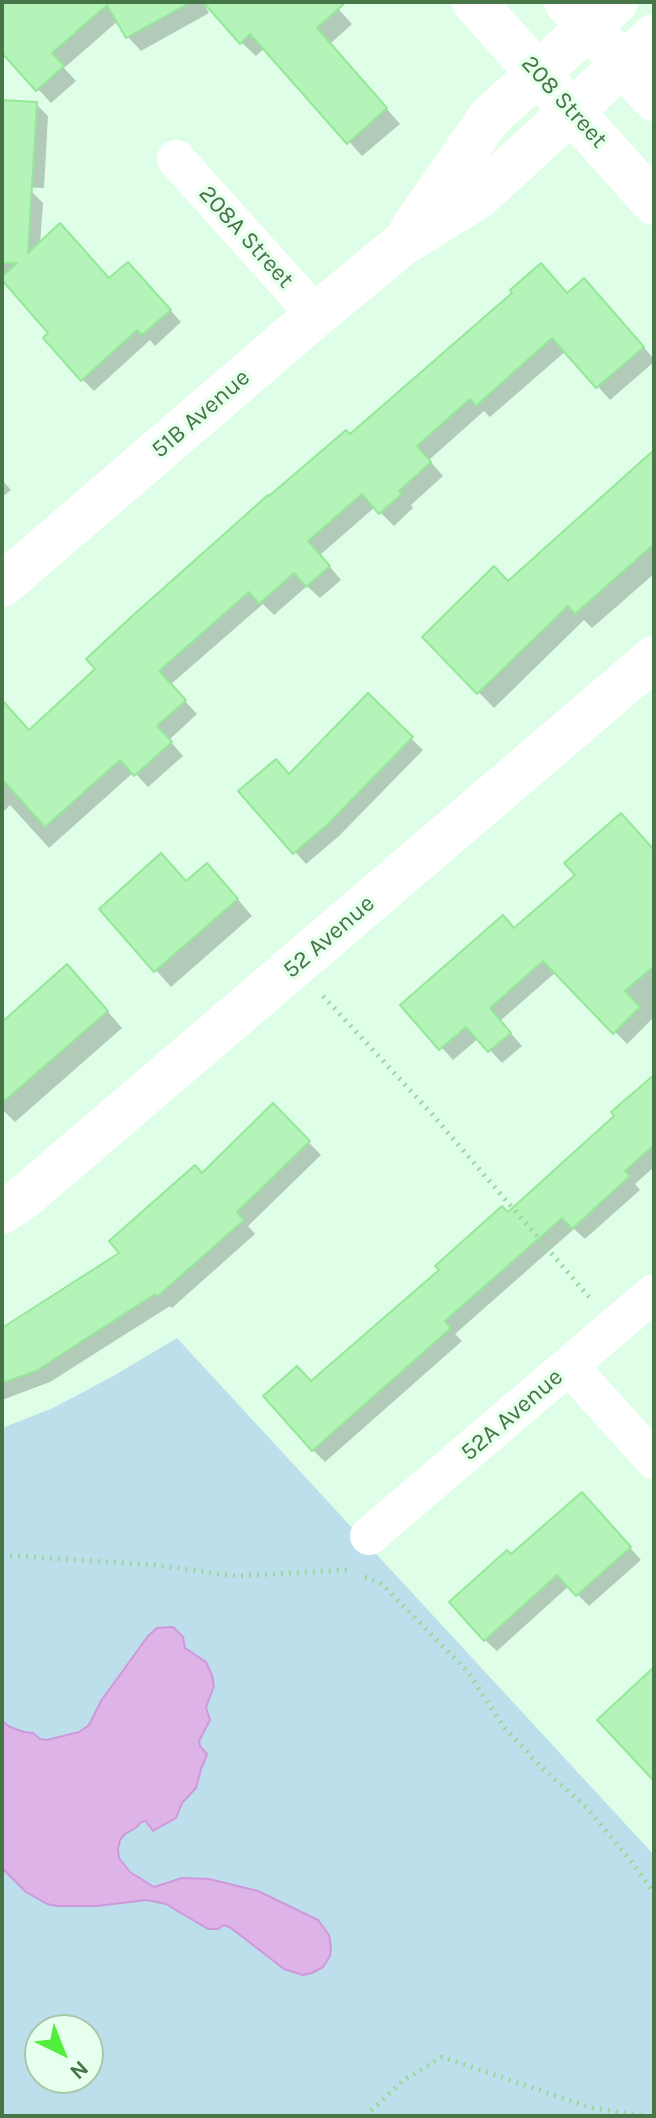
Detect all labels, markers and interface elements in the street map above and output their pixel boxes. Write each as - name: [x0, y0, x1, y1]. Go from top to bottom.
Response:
- street label: 208 Street: [515, 50, 613, 154]
- street label: 208A Street: [192, 180, 300, 294]
- street label: 51B Avenue: [146, 363, 256, 465]
- street label: 52 Avenue: [277, 889, 381, 985]
- street label: 52A Avenue: [455, 1363, 569, 1467]
- north arrow: [24, 2014, 104, 2094]
- text: N: [64, 2055, 94, 2085]

